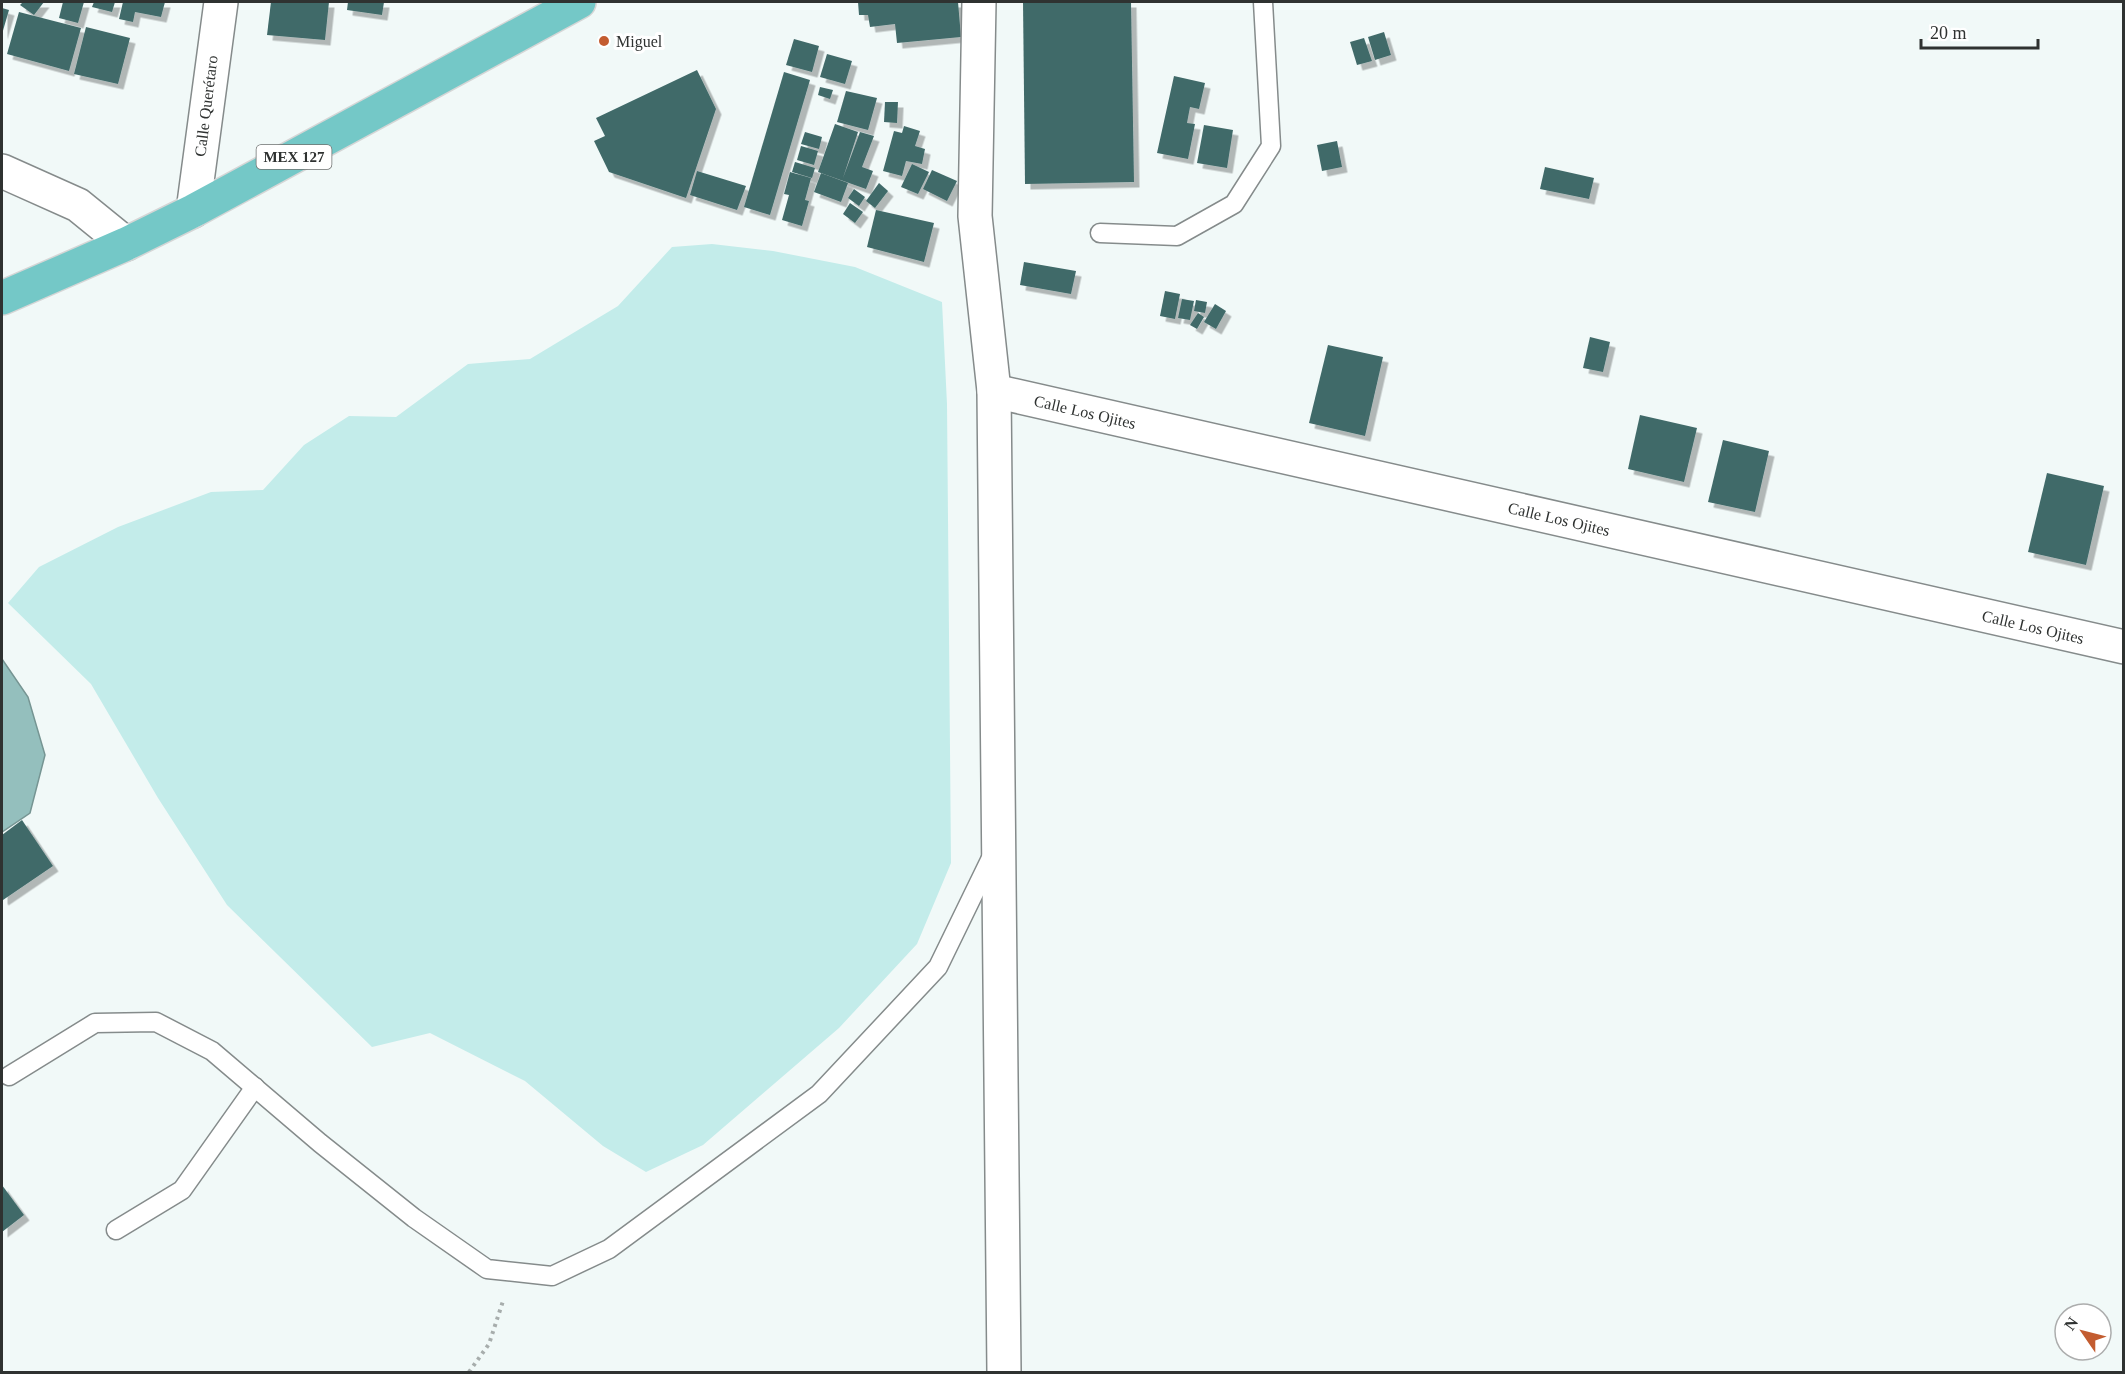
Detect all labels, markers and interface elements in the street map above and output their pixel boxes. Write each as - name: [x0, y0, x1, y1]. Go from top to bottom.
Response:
- scale bar: [1921, 12, 2038, 50]
- text: 20 m: [1930, 23, 1967, 43]
- place label: Miguel: [616, 33, 663, 51]
- marker: Miguel: [597, 34, 611, 48]
- street label: Calle Querétaro: [191, 54, 221, 158]
- road number: MEX 127: [256, 145, 332, 169]
- street label: Calle Los Ojites: [1032, 392, 1138, 433]
- street label: Calle Los Ojites: [1506, 499, 1612, 540]
- street label: Calle Los Ojites: [1980, 607, 2086, 648]
- north arrow: [2053, 1302, 2113, 1362]
- text: N: [2061, 1314, 2082, 1333]

